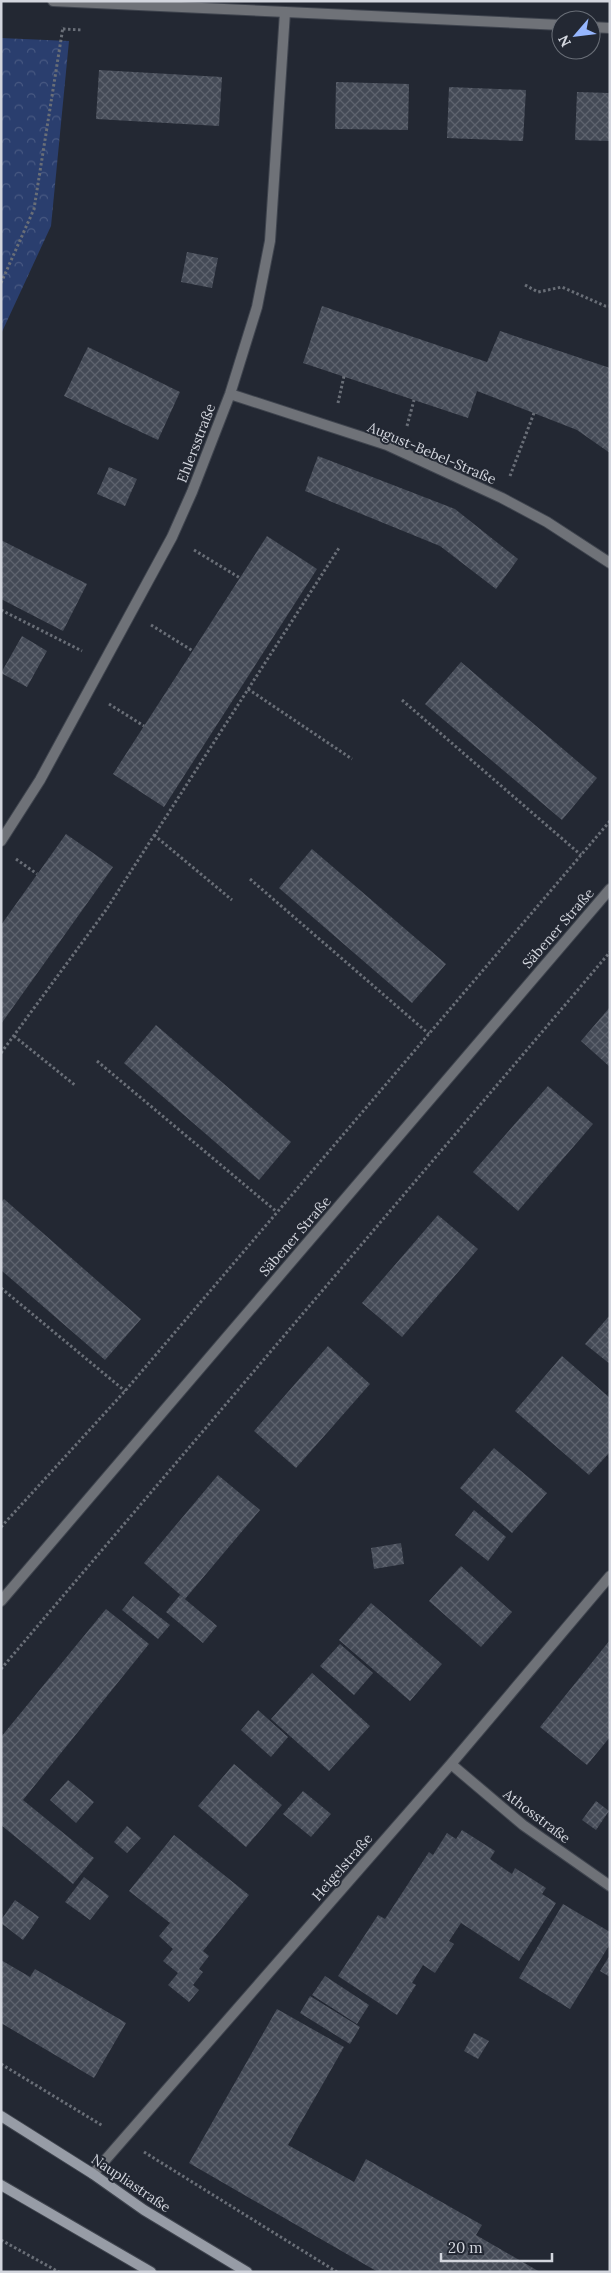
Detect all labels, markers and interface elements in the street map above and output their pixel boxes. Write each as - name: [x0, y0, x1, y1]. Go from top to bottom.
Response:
- north arrow: [551, 10, 601, 60]
- text: N: [554, 32, 575, 50]
- street label: Ehlersstraße: [173, 401, 219, 485]
- street label: August-Bebel-Straße: [364, 417, 499, 488]
- street label: Säbener Straße: [518, 884, 598, 972]
- street label: Säbener Straße: [255, 1192, 335, 1280]
- street label: Athosstraße: [499, 1784, 574, 1847]
- street label: Heigelstraße: [308, 1829, 376, 1904]
- street label: Naupliastraße: [88, 2150, 174, 2216]
- scale bar: [441, 2230, 552, 2262]
- text: 20 m: [448, 2238, 483, 2257]

